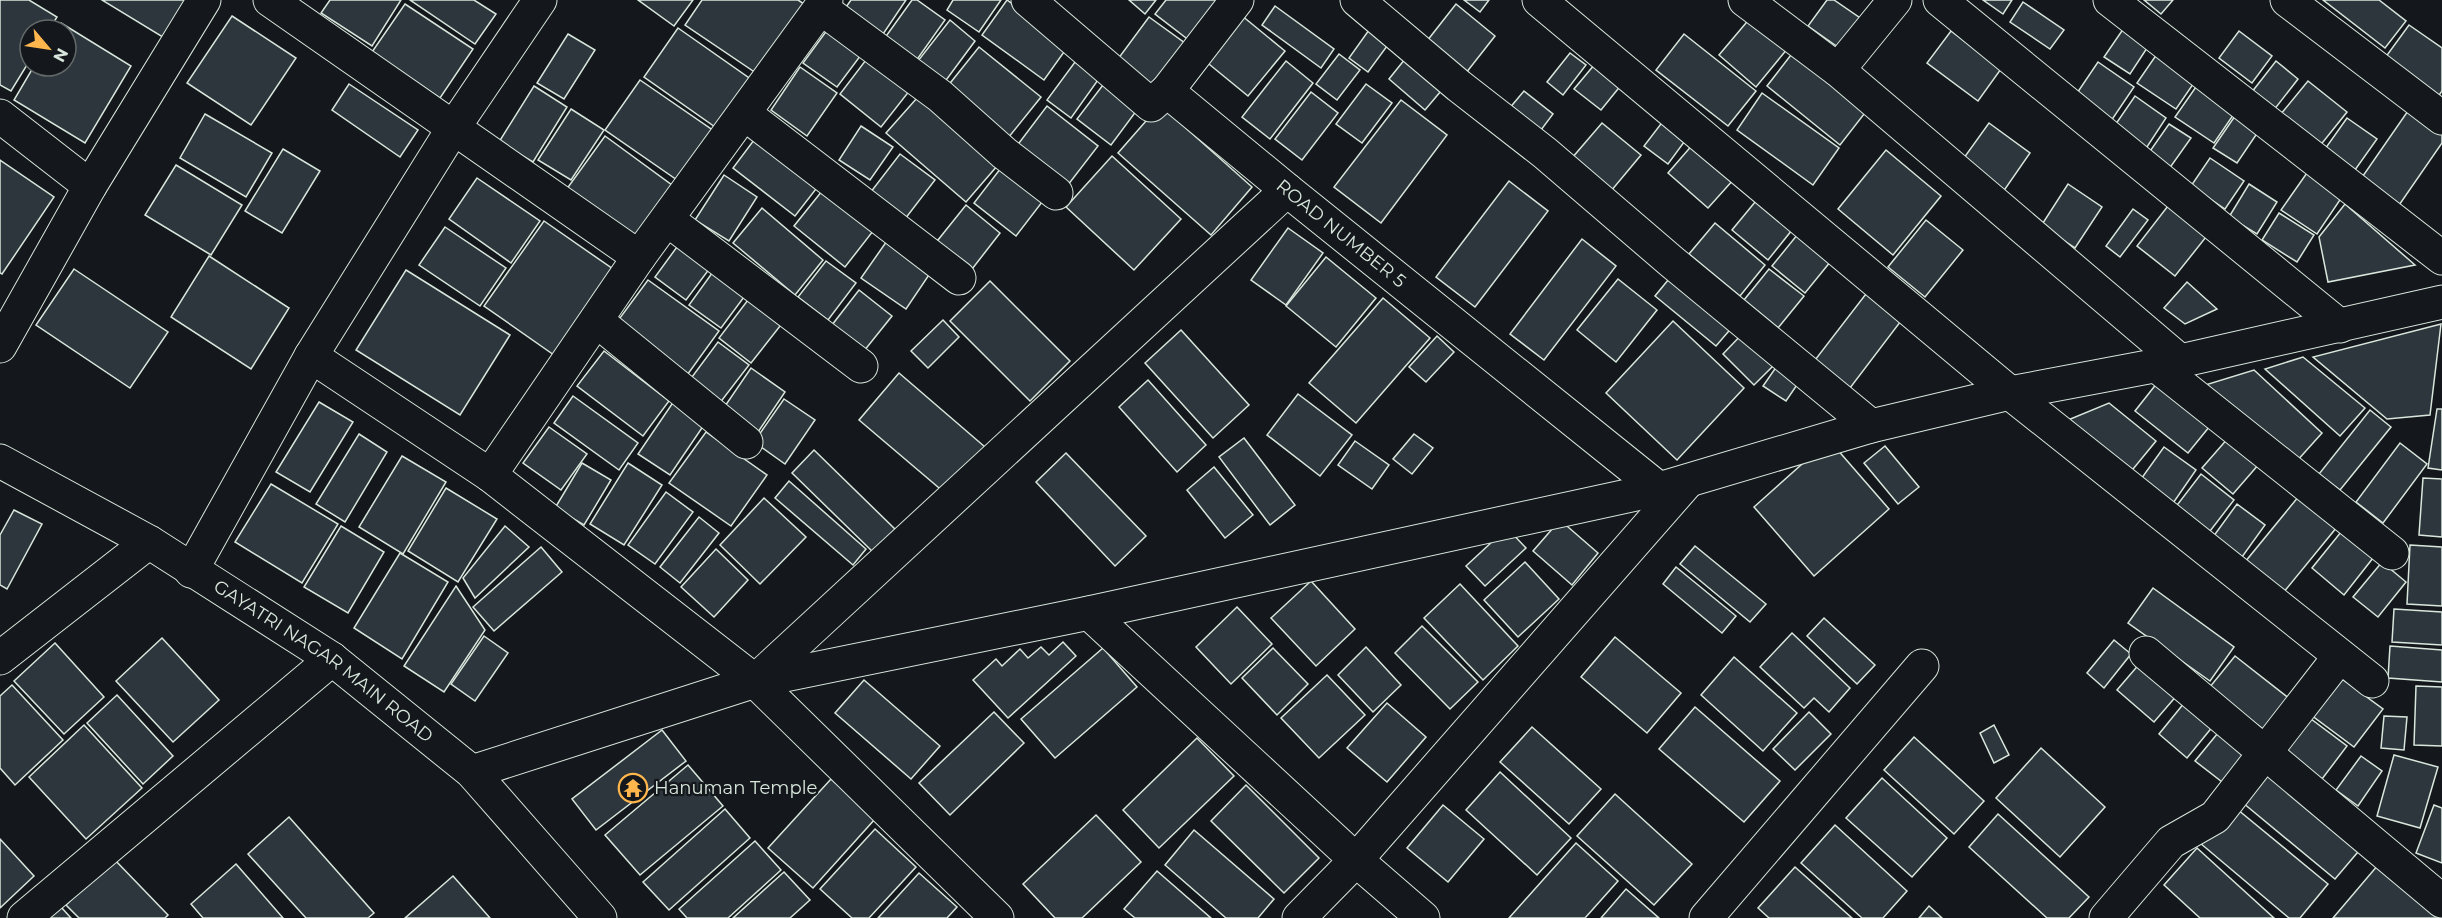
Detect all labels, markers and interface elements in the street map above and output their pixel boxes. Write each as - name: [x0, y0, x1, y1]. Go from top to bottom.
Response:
- north arrow: [18, 18, 78, 78]
- text: N: [49, 45, 72, 65]
- street label: ROAD NUMBER 5: [1272, 175, 1410, 292]
- street label: GAYATRI NAGAR MAIN ROAD: [210, 575, 437, 747]
- temple icon: Hanuman Temple: [617, 772, 649, 804]
- place label: Hanuman Temple: [654, 777, 817, 799]

